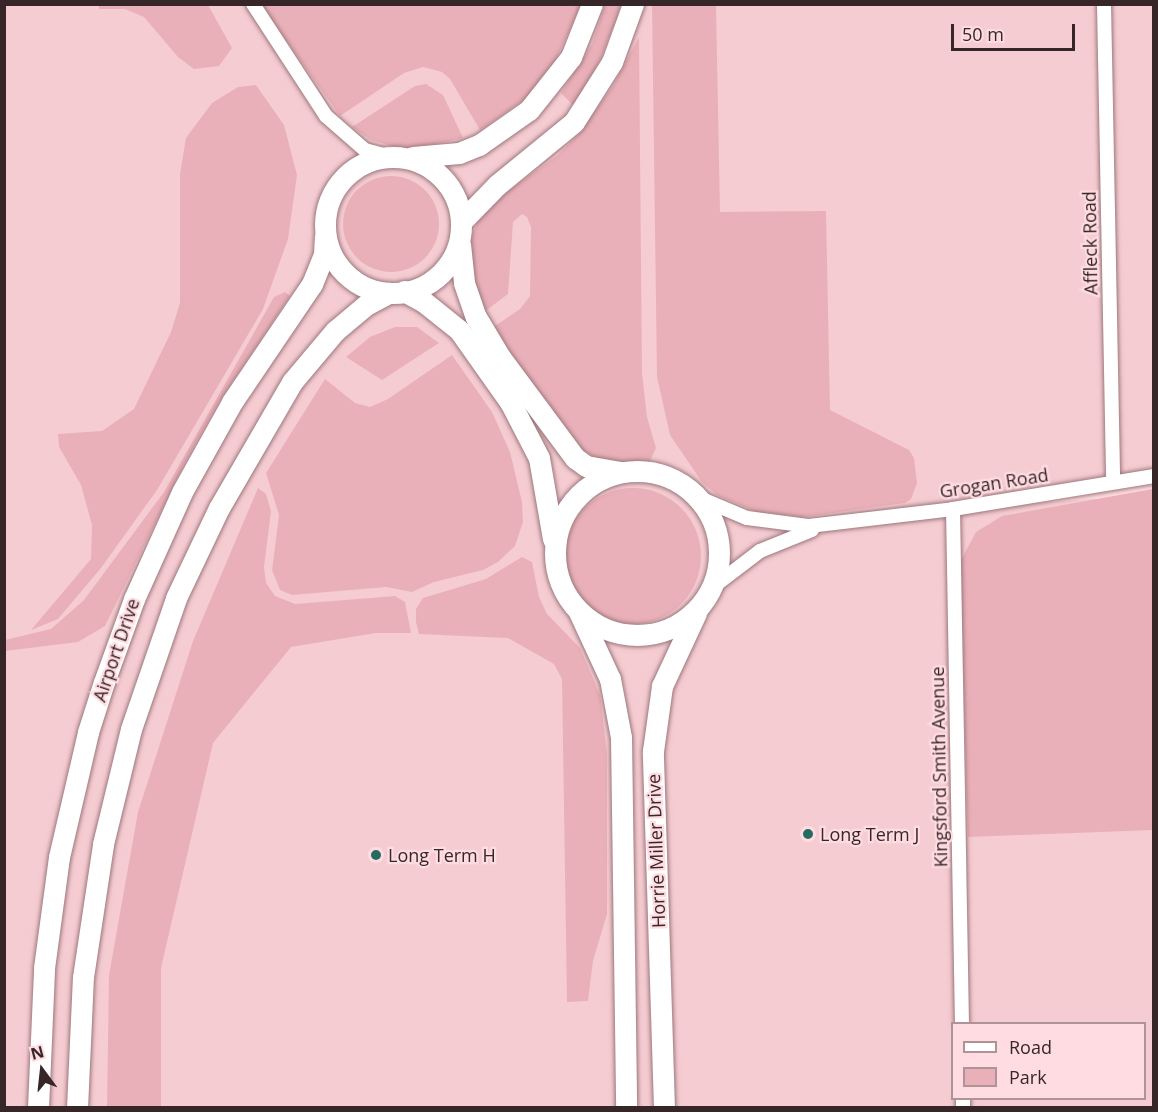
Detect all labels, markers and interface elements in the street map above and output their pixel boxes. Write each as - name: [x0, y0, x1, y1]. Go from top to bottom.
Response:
- scale bar: [954, 12, 1078, 50]
- text: 50 m: [962, 22, 1004, 46]
- street label: Affleck Road: [1078, 191, 1102, 295]
- street label: Grogan Road: [938, 464, 1050, 502]
- street label: Airport Drive: [88, 596, 144, 704]
- street label: Kingsford Smith Avenue: [926, 666, 952, 868]
- street label: Horrie Miller Drive: [643, 774, 669, 928]
- place label: Long Term J: [820, 823, 919, 845]
- marker: Long Term J: [801, 827, 815, 841]
- place label: Long Term H: [388, 844, 496, 866]
- marker: Long Term H: [369, 848, 383, 862]
- legend: [951, 1022, 1146, 1100]
- text: Road: [1009, 1035, 1052, 1059]
- north arrow: [12, 1040, 72, 1100]
- text: N: [28, 1040, 46, 1065]
- text: Park: [1009, 1065, 1047, 1089]

